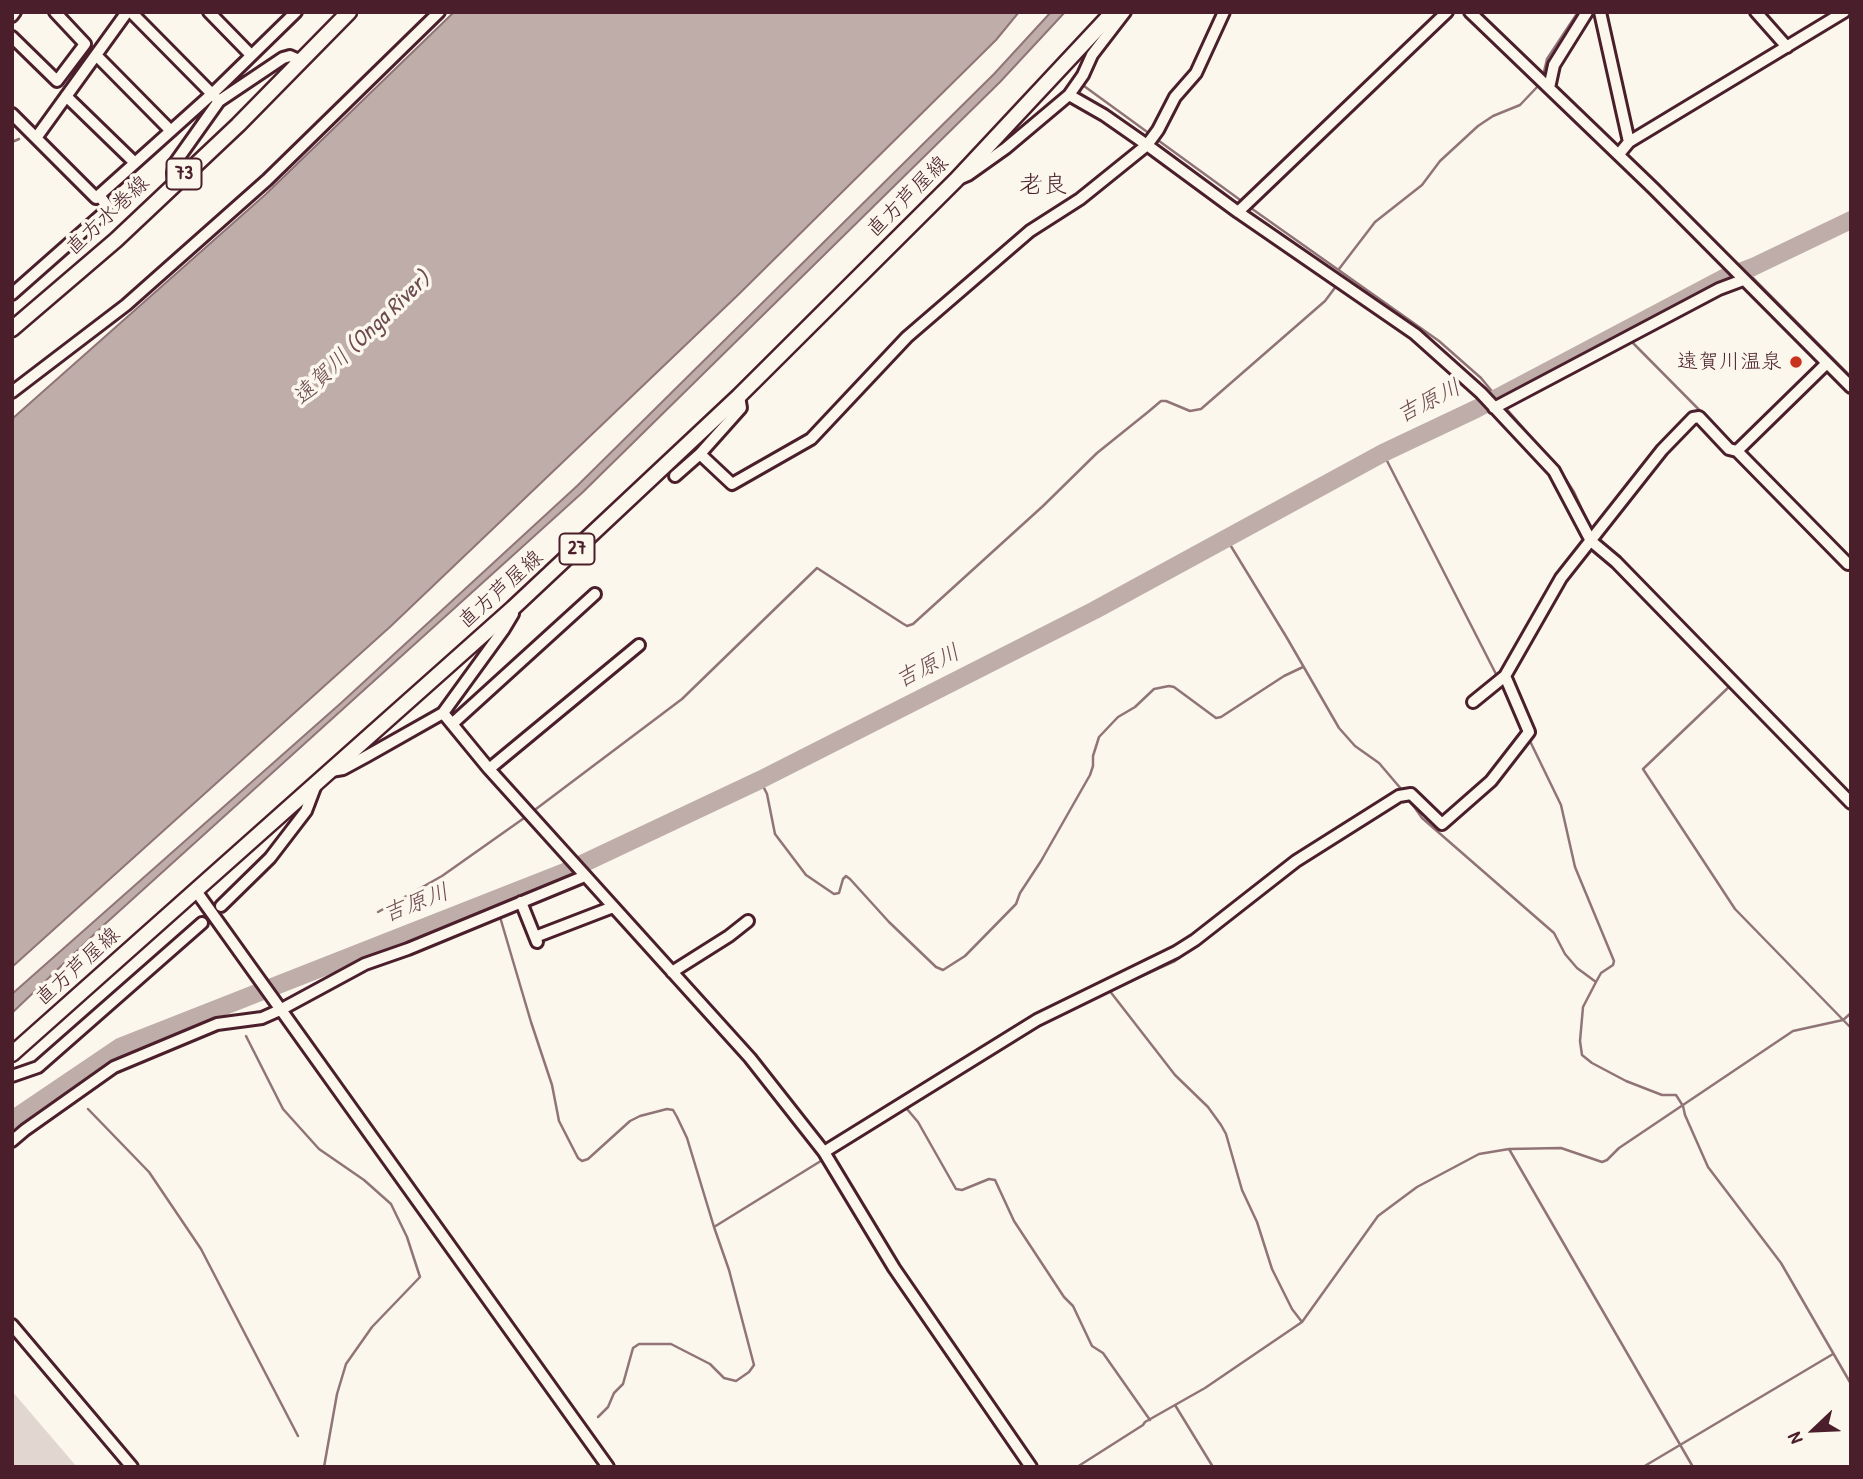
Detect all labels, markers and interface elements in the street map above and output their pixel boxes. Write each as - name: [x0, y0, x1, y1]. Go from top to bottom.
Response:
- street label: 直方芦屋線: [862, 151, 954, 243]
- road number: 73: [166, 158, 202, 190]
- street label: 直方水巻線: [61, 171, 155, 261]
- district label: 老良: [1019, 172, 1067, 200]
- water label: 遠賀川 (Onga River): [287, 266, 437, 412]
- place label: 遠賀川温泉: [1677, 349, 1782, 375]
- marker: 遠賀川温泉: [1788, 354, 1804, 370]
- water label: 吉原川: [1392, 374, 1466, 430]
- road number: 27: [560, 534, 594, 564]
- street label: 直方芦屋線: [454, 546, 548, 634]
- water label: 吉原川: [891, 639, 965, 695]
- water label: 吉原川: [379, 879, 453, 929]
- street label: 直方芦屋線: [31, 923, 125, 1011]
- north arrow: [1779, 1395, 1849, 1465]
- text: N: [1781, 1428, 1809, 1448]

